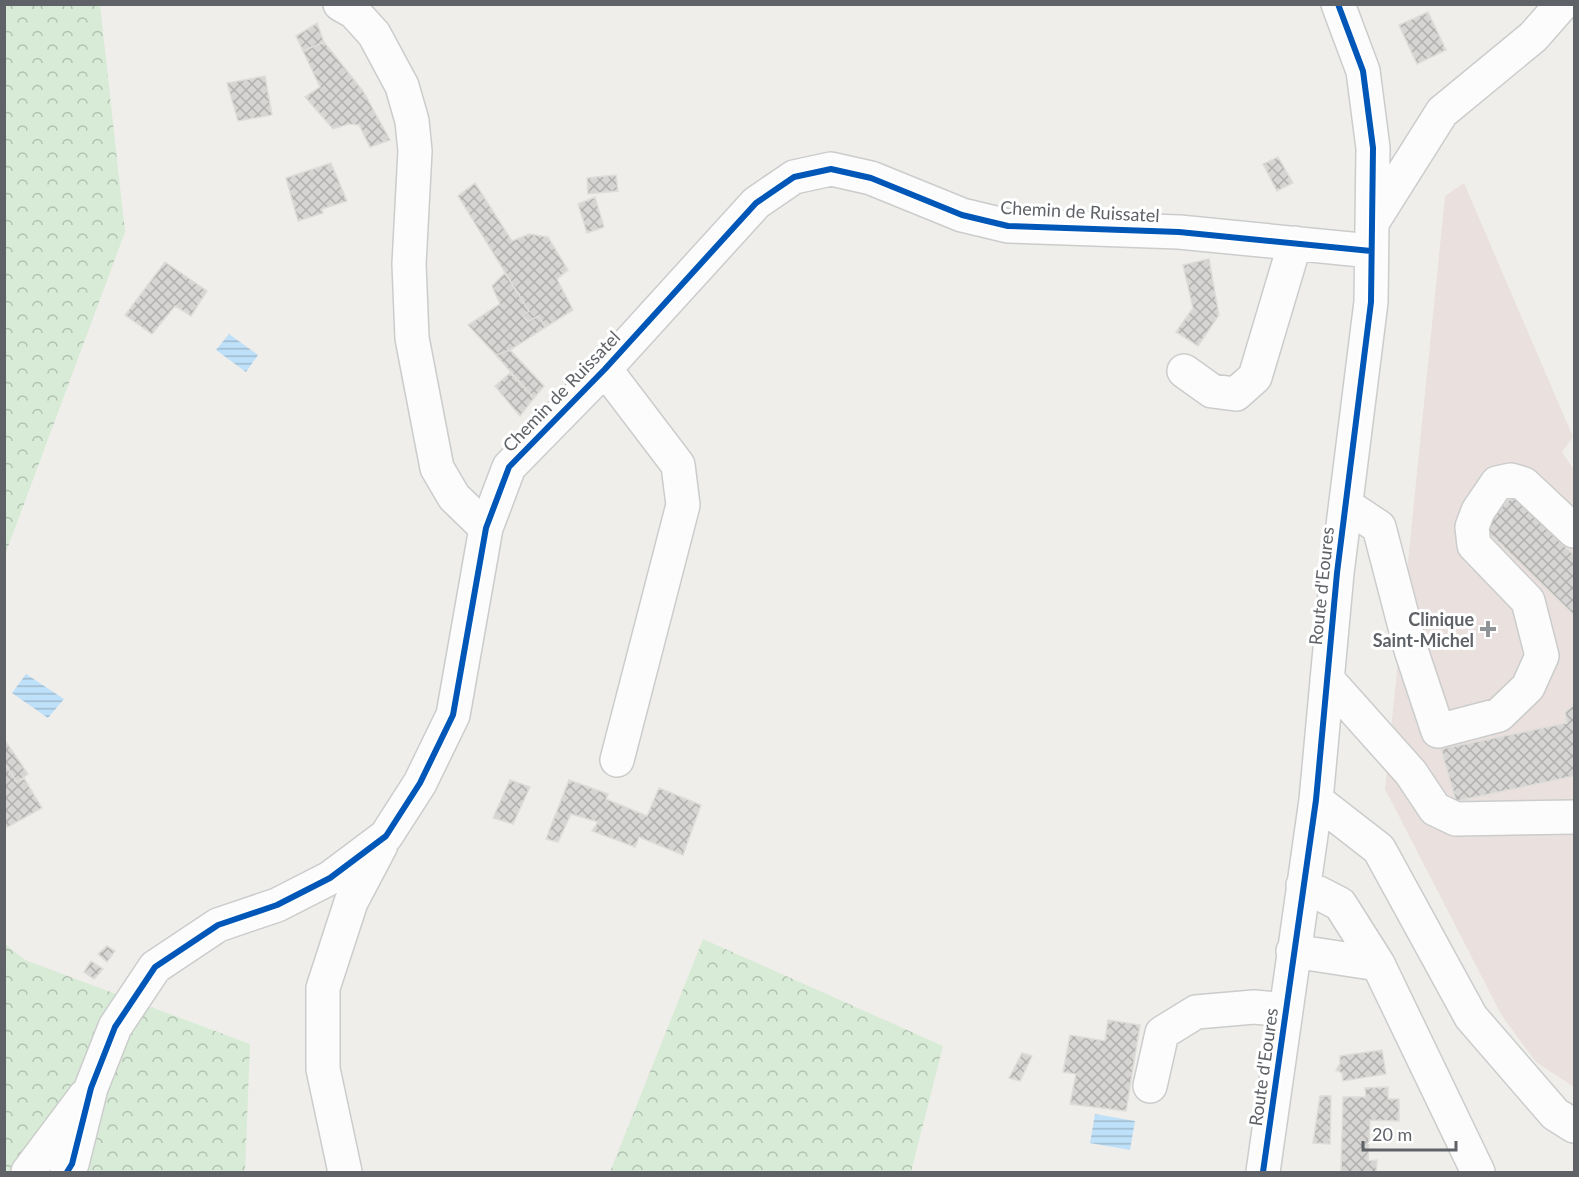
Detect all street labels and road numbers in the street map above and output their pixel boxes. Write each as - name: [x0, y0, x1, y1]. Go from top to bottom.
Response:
- street label: Chemin de Ruissatel: [1000, 196, 1160, 226]
- street label: Chemin de Ruissatel: [498, 326, 624, 456]
- street label: Route d'Eoures: [1304, 526, 1338, 646]
- street label: Route d'Eoures: [1244, 1006, 1282, 1127]

